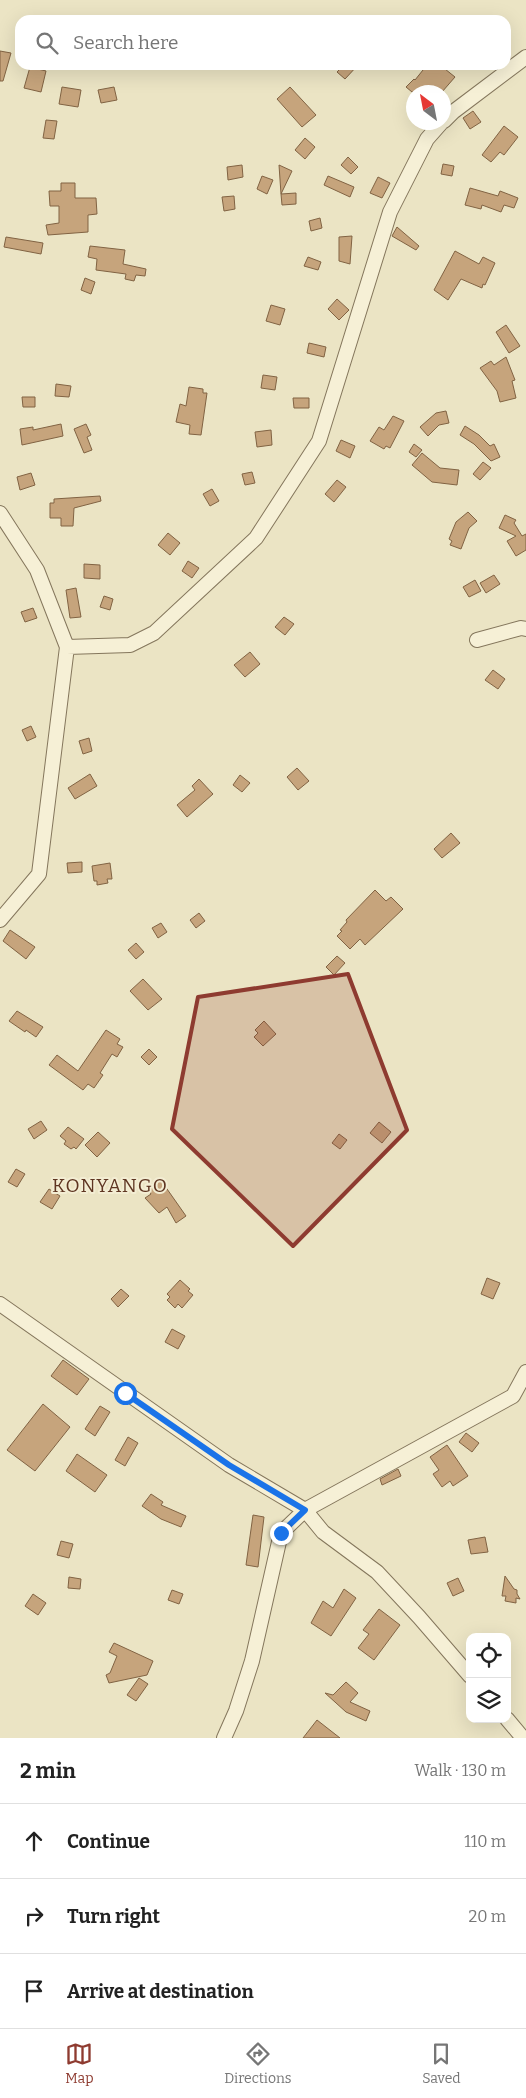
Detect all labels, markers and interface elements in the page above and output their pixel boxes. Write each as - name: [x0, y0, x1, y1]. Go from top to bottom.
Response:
- search box: [15, 15, 511, 70]
- icon: search: [33, 29, 61, 57]
- text: Search here: [73, 31, 178, 54]
- north arrow: [406, 85, 451, 130]
- district label: KONYANGO: [52, 1174, 168, 1197]
- route start: [114, 1382, 137, 1405]
- route end: [270, 1522, 293, 1545]
- map controls: [466, 1633, 511, 1723]
- button: locate: [466, 1633, 511, 1678]
- button: layers: [466, 1678, 511, 1723]
- text: 2 min: [20, 1758, 76, 1784]
- text: Walk · 130 m: [414, 1761, 506, 1780]
- icon: ahead: [20, 1827, 48, 1855]
- text: Continue: [67, 1830, 150, 1853]
- text: 110 m: [464, 1832, 506, 1851]
- icon: right: [20, 1902, 48, 1930]
- text: Turn right: [67, 1905, 160, 1928]
- text: 20 m: [469, 1907, 506, 1926]
- icon: arrive: [20, 1977, 48, 2005]
- text: Arrive at destination: [67, 1980, 254, 2003]
- tab: Map: [65, 2040, 94, 2087]
- tab: Directions: [224, 2040, 292, 2087]
- tab: Saved: [422, 2040, 461, 2087]

